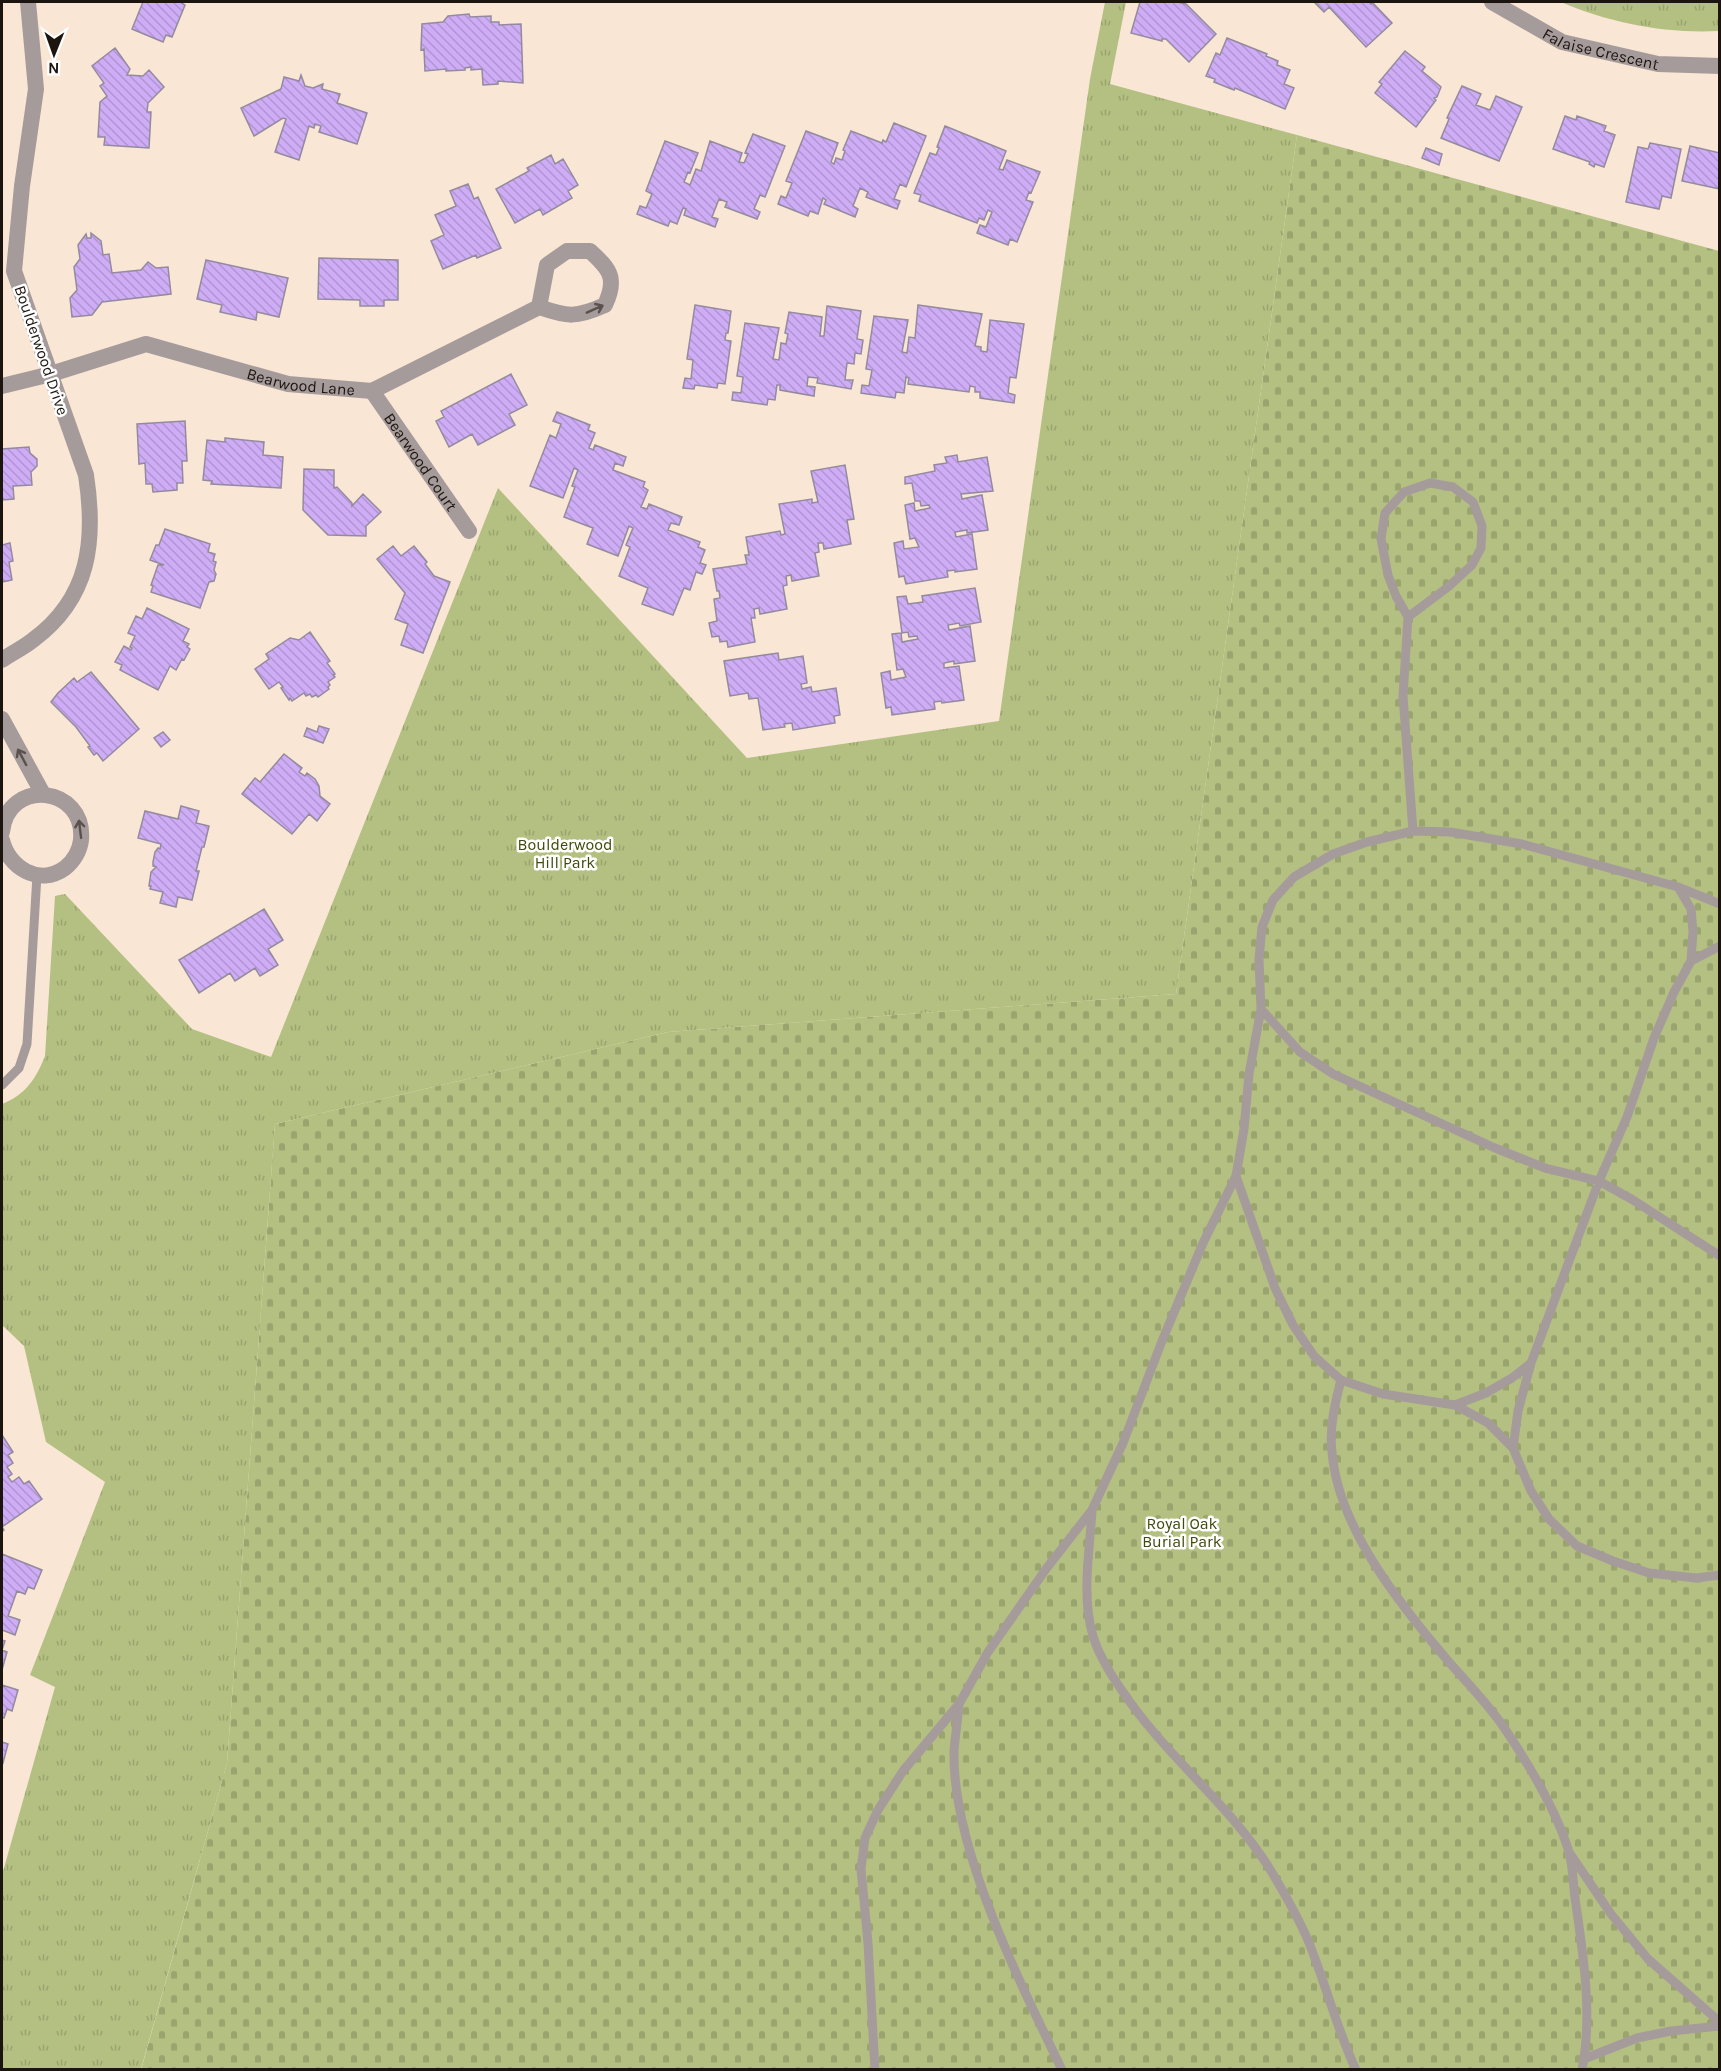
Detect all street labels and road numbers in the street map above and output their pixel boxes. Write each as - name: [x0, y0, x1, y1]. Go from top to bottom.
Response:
- street label: Falaise Crescent: [1539, 24, 1661, 74]
- street label: Boulderwood Drive: [10, 283, 73, 418]
- street label: Bearwood Lane: [245, 364, 356, 400]
- street label: Bearwood Court: [380, 409, 461, 515]

